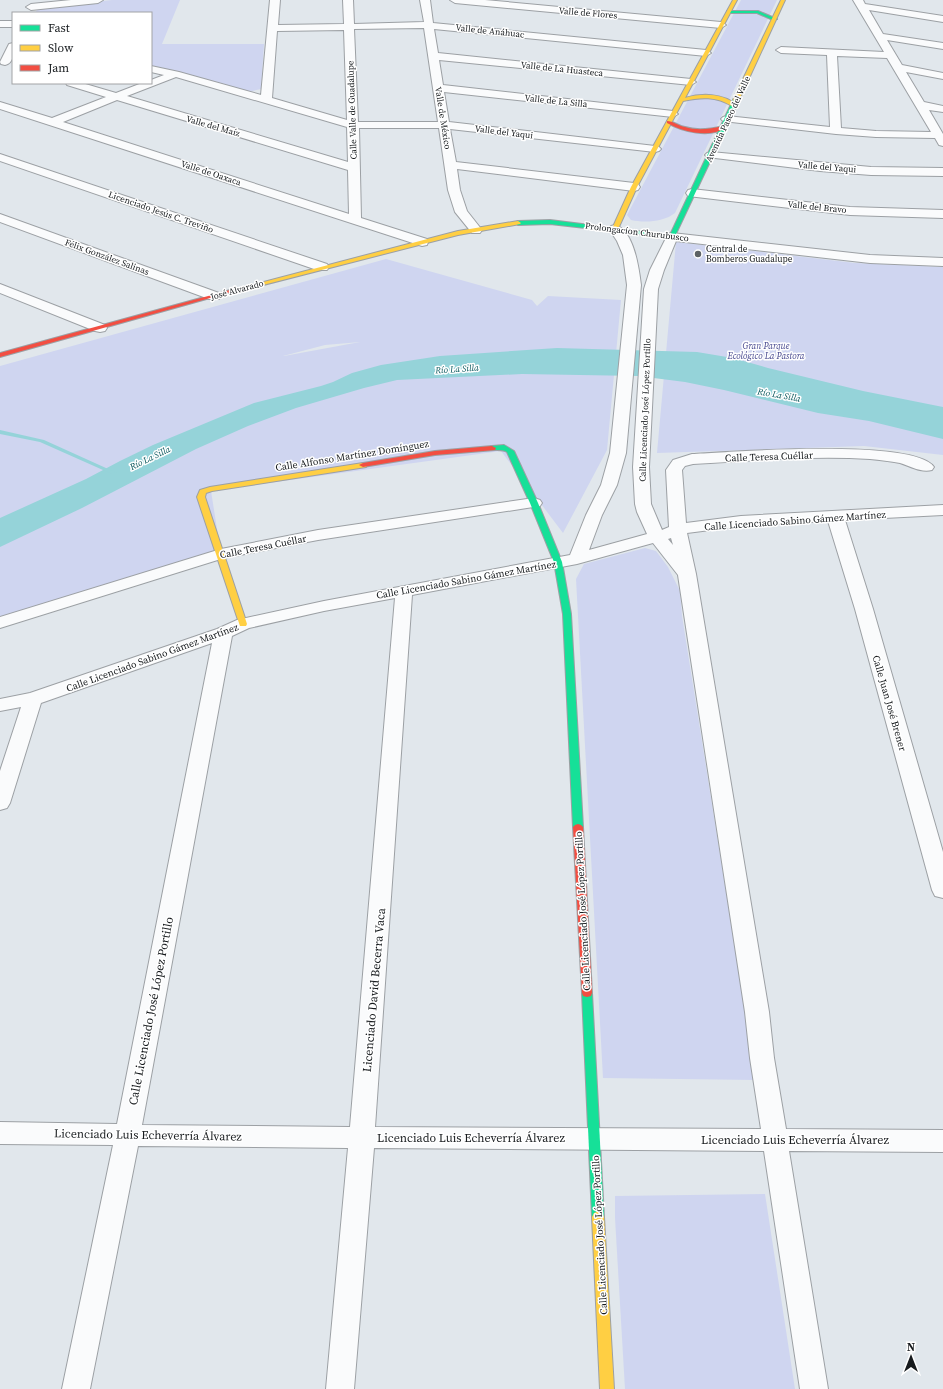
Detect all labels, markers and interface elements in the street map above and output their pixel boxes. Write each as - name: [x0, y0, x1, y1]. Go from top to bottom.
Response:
- street label: Valle de Flores: [558, 4, 618, 22]
- legend: [12, 12, 152, 84]
- text: Fast: [48, 20, 70, 36]
- street label: Valle de Anáhuac: [455, 21, 526, 41]
- text: Slow: [48, 40, 74, 56]
- street label: Valle de La Huasteca: [520, 59, 604, 79]
- text: Jam: [47, 60, 69, 76]
- street label: Calle Valle de Guadalupe: [344, 60, 360, 160]
- street label: Avenida Paseo del Valle: [703, 74, 753, 164]
- street label: Valle de México: [432, 86, 454, 150]
- street label: Valle de La Silla: [524, 92, 588, 110]
- street label: Valle del Maíz: [185, 113, 241, 139]
- street label: Valle del Yaqui: [474, 122, 534, 142]
- street label: Valle de Oaxaca: [179, 158, 243, 189]
- street label: Valle del Yaqui: [797, 158, 857, 176]
- street label: Licenciado Jesús C. Treviño: [107, 188, 215, 236]
- street label: Valle del Bravo: [787, 198, 847, 216]
- street label: Prolongacíon Churubusco: [584, 220, 690, 244]
- street label: Félix González Salinas: [63, 236, 151, 278]
- place label: Central de Bomberos Guadalupe: [706, 243, 793, 265]
- marker: Central de Bomberos Guadalupe: [693, 249, 703, 259]
- street label: José Alvarado: [208, 277, 265, 303]
- street label: Calle Licenciado José López Portillo: [636, 338, 654, 482]
- park label: Gran Parque Ecológico La Pastora: [726, 340, 805, 362]
- water label: Río La Silla: [434, 361, 480, 377]
- water label: Río La Silla: [755, 385, 802, 405]
- street label: Calle Alfonso Martínez Domínguez: [274, 437, 430, 474]
- water label: Río La Silla: [127, 443, 173, 473]
- street label: Calle Teresa Cuéllar: [725, 448, 814, 465]
- street label: Calle Licenciado Sabino Gámez Martínez: [704, 508, 887, 533]
- street label: Calle Teresa Cuéllar: [219, 532, 308, 561]
- street label: Calle Licenciado Sabino Gámez Martínez: [375, 557, 557, 602]
- street label: Calle Licenciado Sabino Gámez Martínez: [64, 620, 240, 695]
- street label: Calle Juan José Brener: [870, 654, 910, 753]
- street label: Calle Licenciado José López Portillo: [572, 831, 593, 991]
- street label: Licenciado David Becerra Vaca: [359, 906, 389, 1073]
- street label: Calle Licenciado José López Portillo: [125, 915, 177, 1106]
- street label: Licenciado Luis Echeverría Álvarez: [54, 1125, 243, 1145]
- street label: Licenciado Luis Echeverría Álvarez: [377, 1130, 565, 1146]
- street label: Licenciado Luis Echeverría Álvarez: [701, 1132, 889, 1148]
- street label: Calle Licenciado José López Portillo: [589, 1155, 610, 1315]
- north arrow: [891, 1337, 931, 1377]
- text: N: [907, 1340, 915, 1355]

